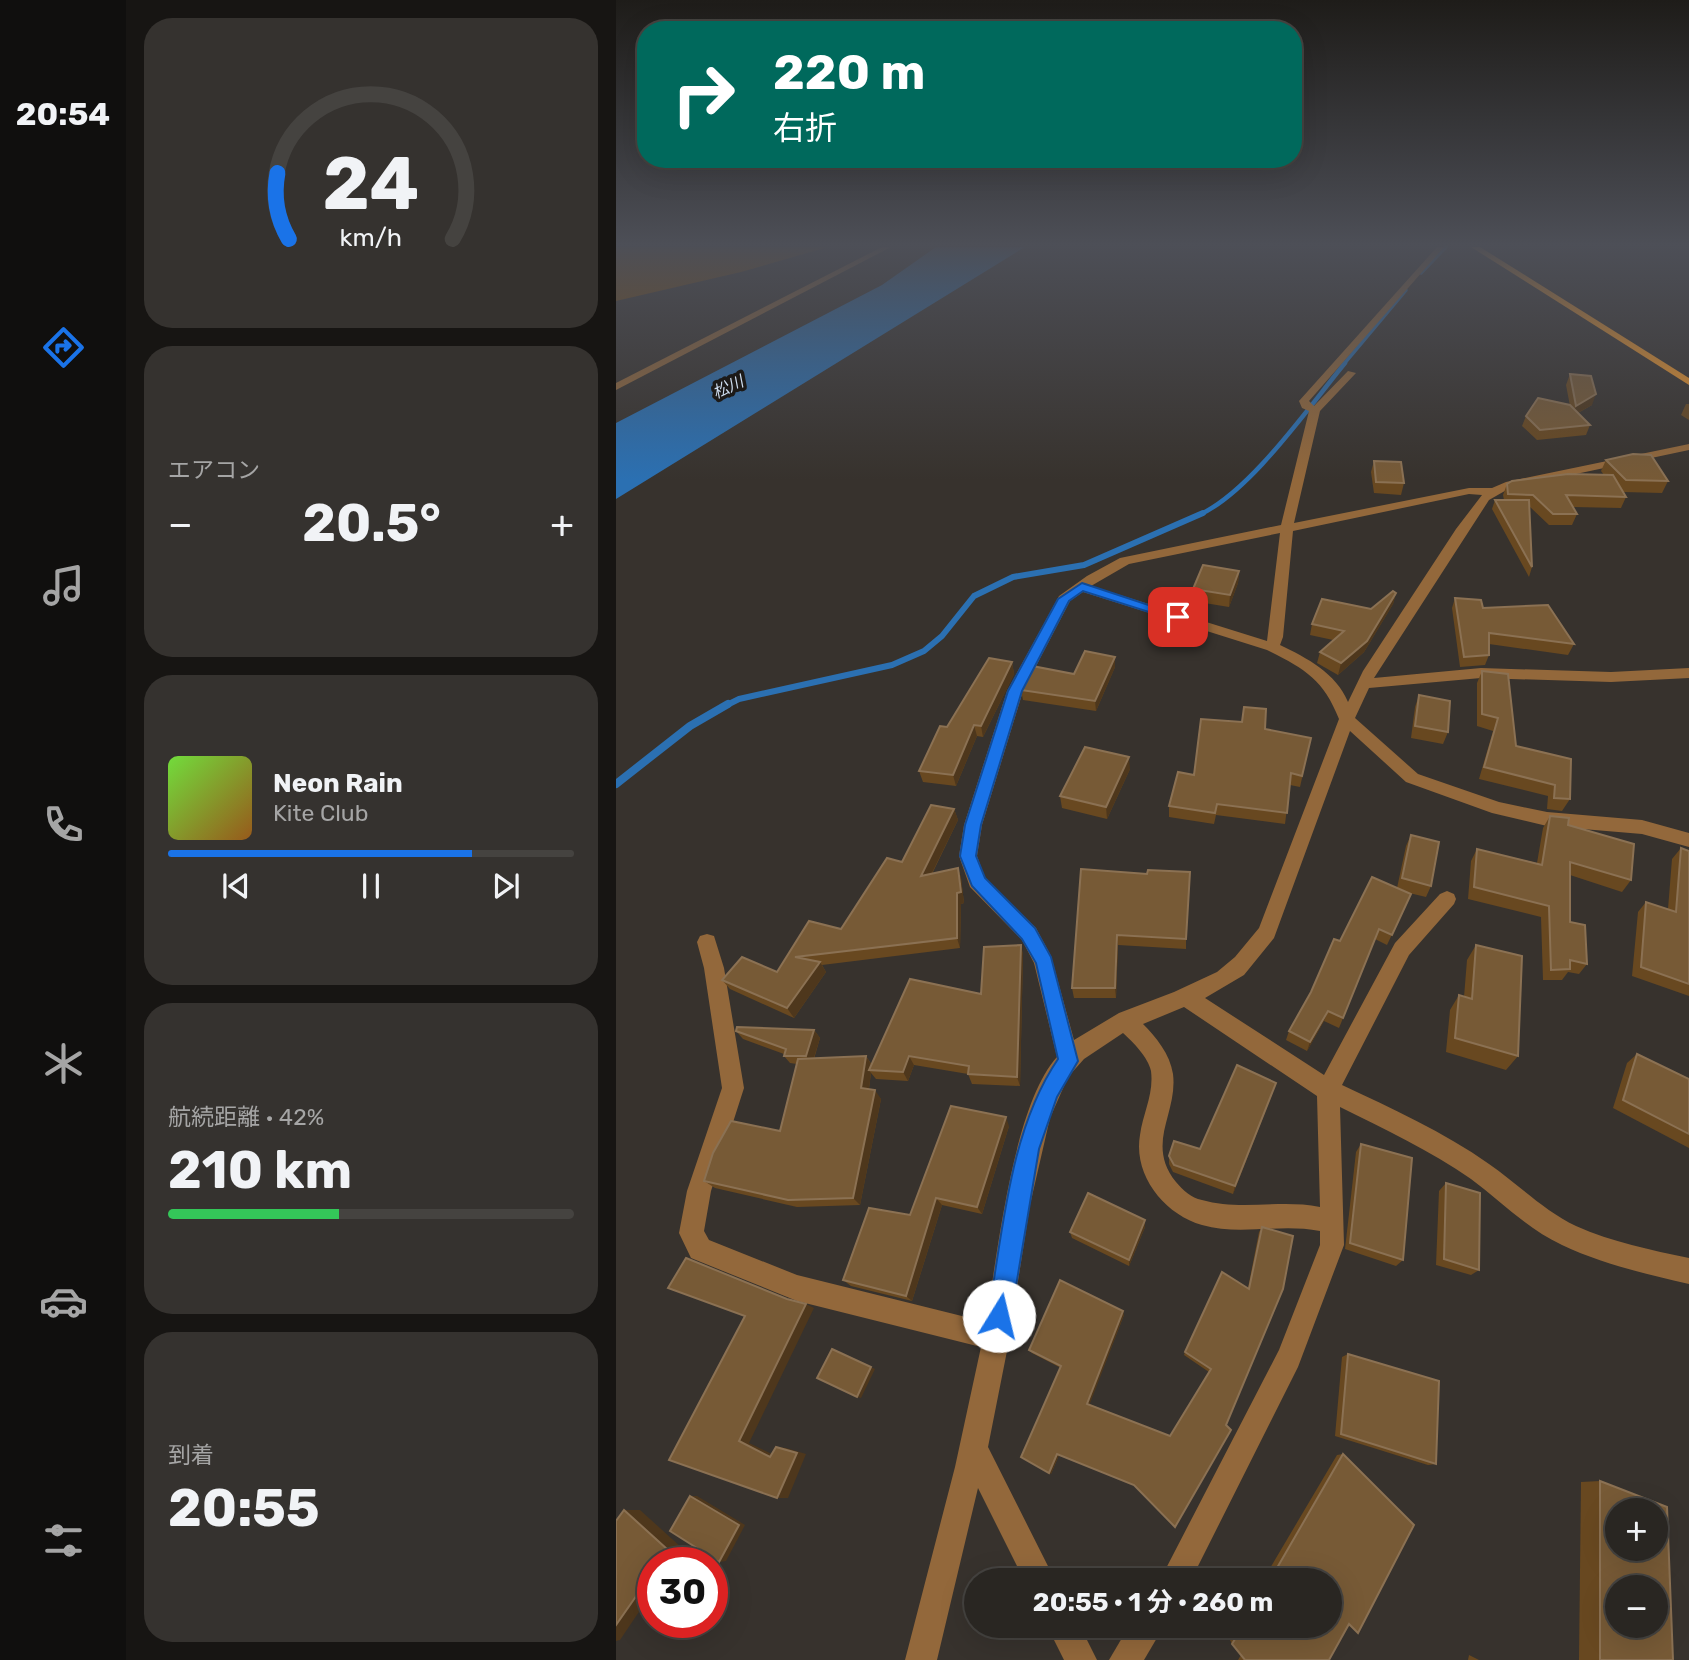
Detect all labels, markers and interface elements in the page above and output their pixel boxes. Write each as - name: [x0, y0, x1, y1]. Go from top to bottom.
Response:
- text: 220 m: [773, 43, 925, 101]
- icon: right: [658, 49, 749, 140]
- text: 20:54: [16, 95, 110, 133]
- text: 右折: [773, 109, 837, 147]
- text: 24: [323, 142, 419, 228]
- text: km/h: [340, 223, 402, 252]
- icon: directions: [39, 323, 88, 372]
- water label: 松川: [709, 371, 748, 402]
- text: エアコン: [168, 456, 260, 484]
- text: 20.5°: [302, 492, 441, 554]
- text: −: [168, 501, 193, 547]
- text: +: [550, 501, 574, 547]
- icon: music: [39, 561, 88, 610]
- pin: [1148, 587, 1208, 647]
- icon: arrive: [1159, 598, 1197, 636]
- text: Neon Rain: [273, 768, 403, 799]
- text: Kite Club: [273, 799, 368, 827]
- icon: phone: [39, 800, 88, 849]
- icon: previous: [217, 867, 255, 905]
- icon: pause: [352, 867, 390, 905]
- icon: next: [487, 867, 525, 905]
- icon: climate: [39, 1039, 88, 1088]
- text: 航続距離 · 42%: [168, 1103, 324, 1131]
- text: 210 km: [168, 1139, 352, 1201]
- icon: car: [39, 1277, 88, 1326]
- position arrow: [962, 1279, 1036, 1353]
- text: 到着: [168, 1441, 214, 1469]
- text: 20:55: [168, 1477, 320, 1539]
- map controls: [1605, 1498, 1668, 1638]
- button: +: [1605, 1498, 1668, 1561]
- icon: filters: [39, 1516, 88, 1565]
- speed limit sign: 30: [637, 1547, 728, 1638]
- button: −: [1605, 1575, 1668, 1638]
- text: 20:55 · 1 分 · 260 m: [1033, 1587, 1273, 1618]

